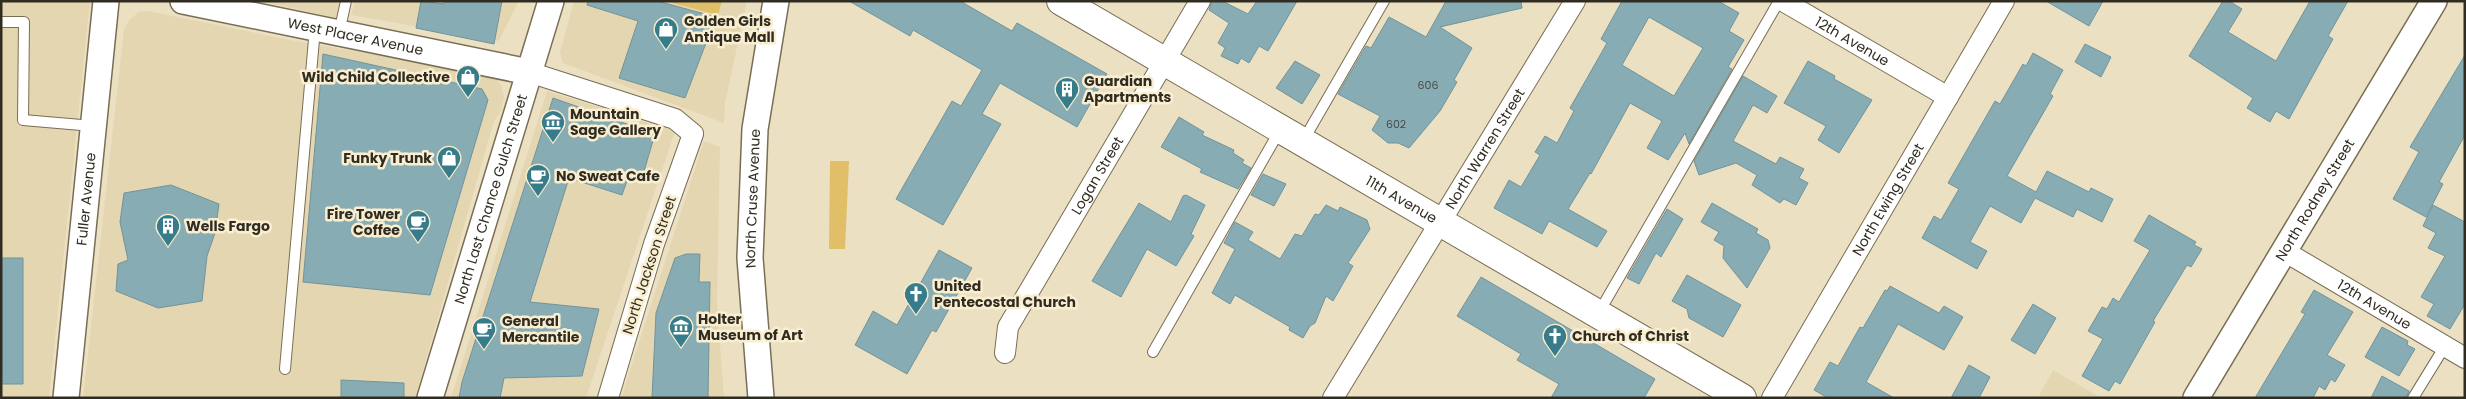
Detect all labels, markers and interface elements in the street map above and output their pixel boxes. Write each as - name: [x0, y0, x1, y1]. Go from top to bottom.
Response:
- place label: Golden Girls Antique Mall: [684, 11, 775, 47]
- street label: 12th Avenue: [1811, 12, 1893, 71]
- street label: West Placer Avenue: [286, 13, 425, 60]
- shop icon: Golden Girls Antique Mall: [653, 16, 679, 50]
- shop icon: Wild Child Collective: [455, 64, 481, 98]
- place label: Wild Child Collective: [302, 67, 450, 87]
- place label: Guardian Apartments: [1084, 71, 1172, 107]
- building icon: Guardian Apartments: [1054, 76, 1080, 110]
- house number: 606: [1418, 77, 1438, 93]
- street label: North Warren Street: [1441, 85, 1529, 213]
- street label: North Last Chance Gulch Street: [449, 92, 532, 306]
- place label: Mountain Sage Gallery: [570, 104, 661, 140]
- museum icon: Mountain Sage Gallery: [540, 109, 566, 143]
- house number: 602: [1386, 116, 1406, 132]
- street label: North Cruse Avenue: [740, 128, 765, 269]
- street label: Logan Street: [1066, 133, 1128, 218]
- street label: North Rodney Street: [2270, 135, 2359, 265]
- street label: North Ewing Street: [1847, 139, 1929, 259]
- shop icon: Funky Trunk: [436, 145, 462, 179]
- place label: Funky Trunk: [343, 148, 432, 168]
- street label: Fuller Avenue: [71, 151, 101, 246]
- cafe icon: No Sweat Cafe: [525, 163, 551, 197]
- place label: No Sweat Cafe: [556, 166, 660, 186]
- street label: 11th Avenue: [1362, 171, 1441, 228]
- street label: North Jackson Street: [617, 193, 681, 337]
- place label: Fire Tower Coffee: [327, 204, 400, 240]
- cafe icon: Fire Tower Coffee: [405, 209, 431, 243]
- building icon: Wells Fargo: [155, 213, 181, 247]
- place label: Wells Fargo: [186, 216, 270, 236]
- street label: 12th Avenue: [2334, 275, 2415, 334]
- place label: United Pentecostal Church: [934, 276, 1076, 312]
- church icon: United Pentecostal Church: [903, 281, 929, 315]
- place label: Holter Museum of Art: [698, 309, 803, 345]
- place label: General Mercantile: [502, 311, 580, 347]
- museum icon: Holter Museum of Art: [668, 314, 694, 348]
- cafe icon: General Mercantile: [471, 316, 497, 350]
- church icon: Church of Christ: [1542, 323, 1568, 357]
- place label: Church of Christ: [1572, 326, 1689, 346]

